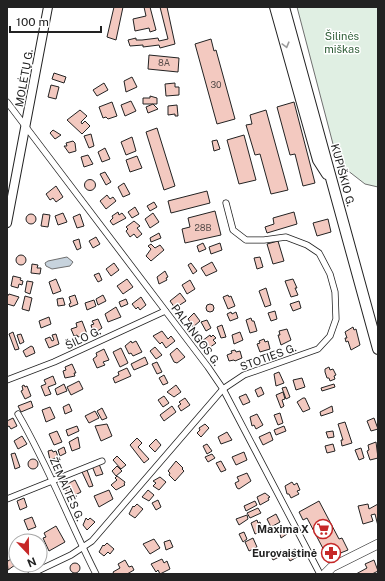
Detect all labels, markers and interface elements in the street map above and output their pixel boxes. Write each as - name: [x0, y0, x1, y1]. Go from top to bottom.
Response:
- scale bar: [10, 8, 101, 34]
- text: 100 m: [16, 15, 49, 29]
- park label: Šilinės miškas: [324, 29, 360, 55]
- one-way arrow: [281, 41, 290, 48]
- street label: MOLĖTŲ G.: [12, 48, 35, 108]
- house number: 8A: [158, 57, 171, 68]
- house number: 30: [210, 79, 222, 90]
- street label: KUPIŠKIO G.: [329, 142, 358, 208]
- house number: 28B: [194, 222, 212, 233]
- street label: PALANGOS G.: [169, 302, 223, 368]
- street label: ŠILO G.: [63, 324, 103, 351]
- street label: STOTIES G.: [238, 341, 298, 373]
- street label: ŽEMAITĖS G.: [48, 455, 87, 523]
- supermarket icon: Maxima X: [312, 518, 334, 540]
- place label: Maxima X: [257, 523, 309, 535]
- north arrow: [8, 533, 48, 573]
- pharmacy icon: Eurovaistinė: [320, 542, 342, 564]
- place label: Eurovaistinė: [252, 547, 317, 559]
- text: N: [26, 555, 38, 569]

